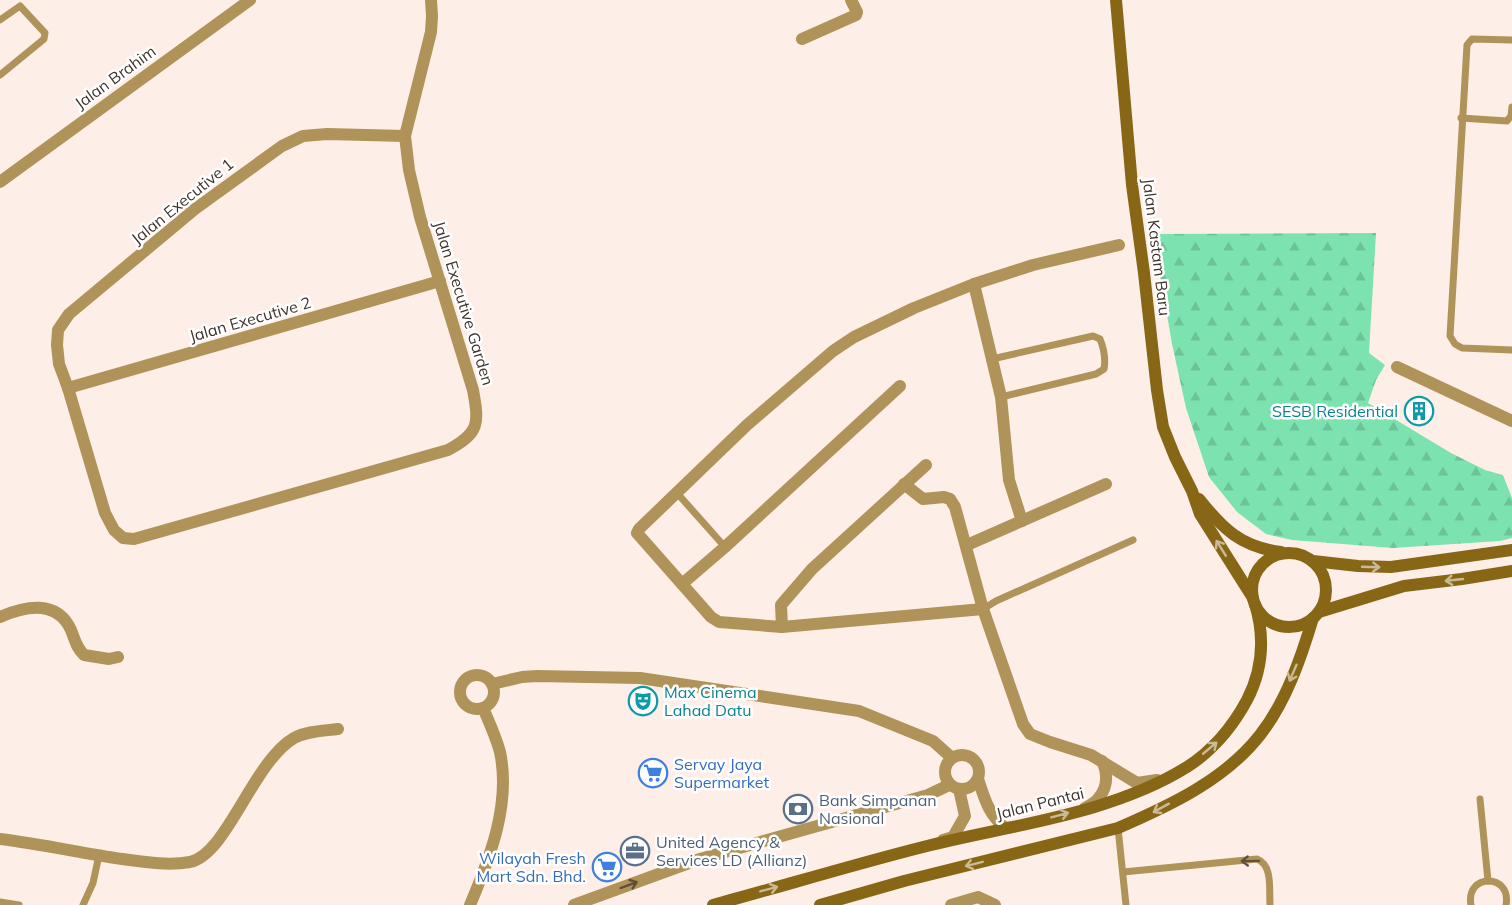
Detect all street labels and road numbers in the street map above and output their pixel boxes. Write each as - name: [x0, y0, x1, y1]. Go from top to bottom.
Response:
- street label: Jalan Brahim: [71, 41, 159, 113]
- street label: Jalan Executive 1: [127, 154, 237, 248]
- street label: Jalan Kastam Baru: [1139, 177, 1175, 317]
- street label: Jalan Executive Garden: [429, 218, 499, 388]
- street label: Jalan Executive 2: [187, 292, 313, 346]
- street label: Jalan Pantai: [994, 782, 1086, 824]

